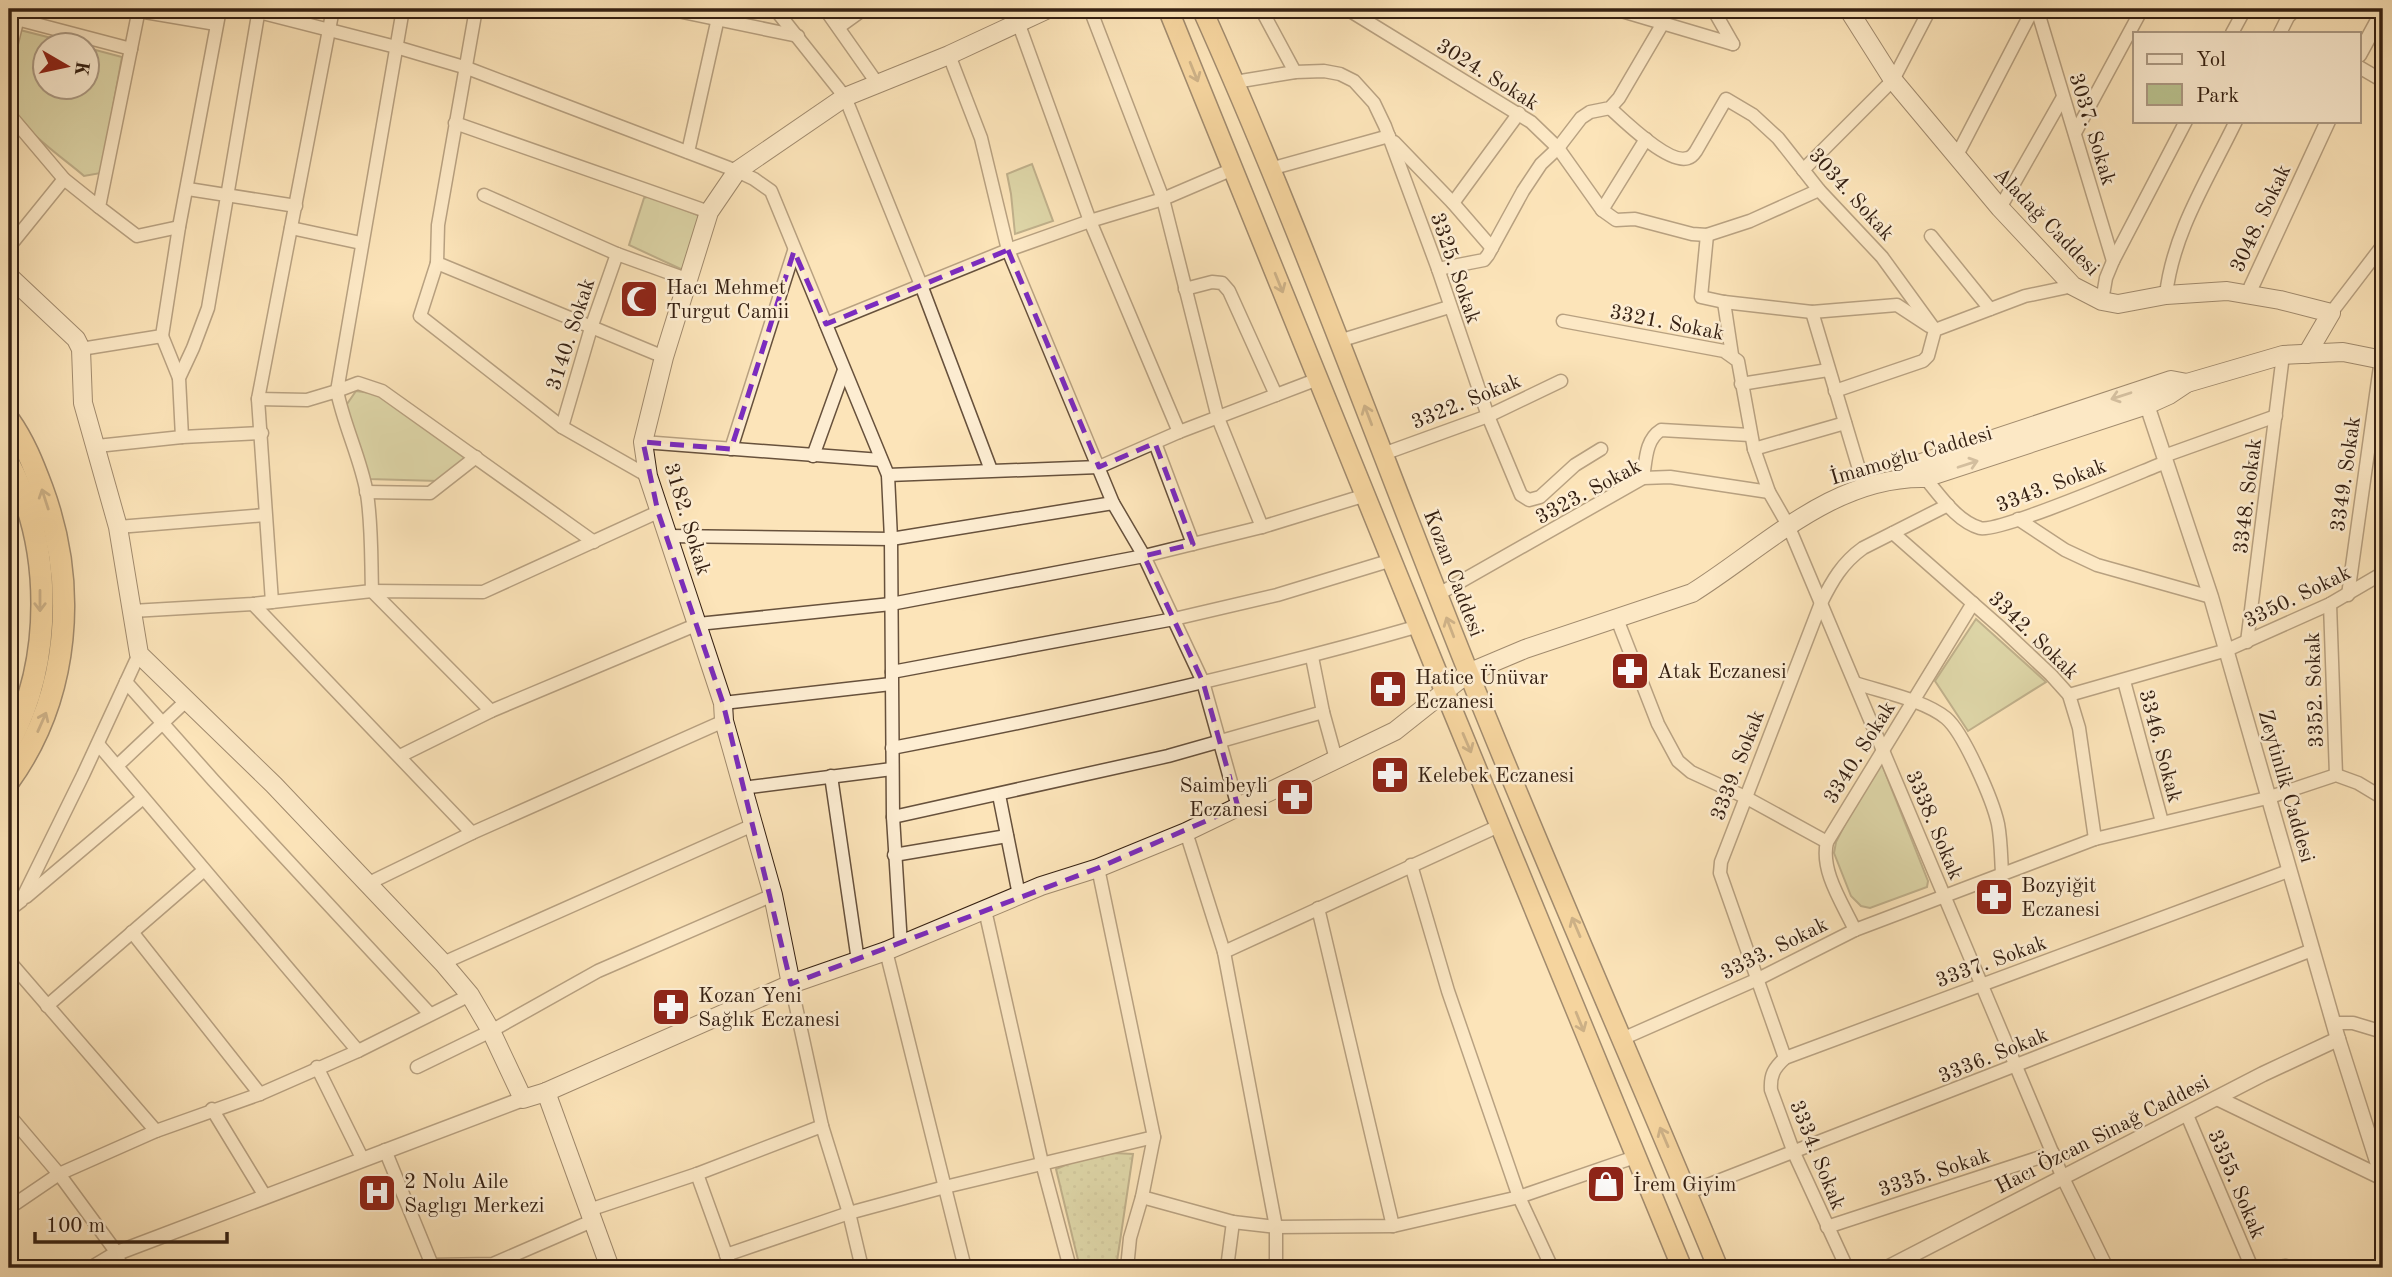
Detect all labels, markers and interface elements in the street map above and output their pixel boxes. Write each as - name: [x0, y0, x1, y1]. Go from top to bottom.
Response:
- north arrow: [32, 32, 102, 102]
- legend: [2133, 32, 2360, 122]
- street label: 3024. Sokak: [1432, 36, 1542, 115]
- text: Yol: [2196, 50, 2226, 71]
- text: K: [70, 60, 91, 77]
- one-way arrow: [1188, 61, 1201, 82]
- street label: 3037. Sokak: [2065, 71, 2119, 188]
- text: Park: [2196, 86, 2239, 107]
- street label: 3034. Sokak: [1804, 145, 1898, 245]
- street label: 3048. Sokak: [2227, 162, 2295, 276]
- street label: Aladağ Caddesi: [1989, 164, 2103, 280]
- street label: 3325. Sokak: [1426, 210, 1483, 327]
- one-way arrow: [1273, 272, 1286, 293]
- street label: 3140. Sokak: [543, 276, 599, 393]
- mosque icon: Hacı Mehmet Turgut Camii: [618, 278, 660, 320]
- place label: Hacı Mehmet Turgut Camii: [666, 278, 789, 323]
- street label: 3321. Sokak: [1608, 302, 1726, 345]
- street label: 3322. Sokak: [1409, 371, 1524, 434]
- one-way arrow: [2111, 391, 2133, 404]
- one-way arrow: [1361, 405, 1374, 426]
- street label: 3349. Sokak: [2328, 415, 2365, 533]
- street label: İmamoğlu Caddesi: [1827, 419, 1995, 490]
- street label: 3348. Sokak: [2231, 437, 2266, 555]
- street label: 3323. Sokak: [1533, 456, 1645, 529]
- street label: 3343. Sokak: [1994, 456, 2110, 517]
- one-way arrow: [1957, 457, 1979, 470]
- street label: 3182. Sokak: [660, 461, 714, 578]
- one-way arrow: [38, 489, 50, 511]
- street label: Kozan Caddesi: [1419, 507, 1486, 640]
- street label: 3350. Sokak: [2241, 562, 2355, 632]
- street label: 3342. Sokak: [1984, 588, 2082, 684]
- one-way arrow: [33, 589, 47, 612]
- one-way arrow: [1443, 617, 1456, 639]
- street label: 3352. Sokak: [2303, 631, 2328, 748]
- pharmacy icon: Atak Eczanesi: [1609, 650, 1651, 692]
- place label: Atak Eczanesi: [1657, 662, 1787, 683]
- place label: Hatice Ünüvar Eczanesi: [1415, 664, 1548, 713]
- pharmacy icon: Hatice Ünüvar Eczanesi: [1367, 668, 1409, 710]
- street label: 3346. Sokak: [2134, 688, 2185, 805]
- street label: 3340. Sokak: [1821, 698, 1900, 808]
- street label: 3339. Sokak: [1708, 707, 1769, 824]
- street label: Zeytinlik Caddesi: [2254, 708, 2317, 865]
- one-way arrow: [36, 711, 49, 733]
- one-way arrow: [1461, 732, 1474, 753]
- pharmacy icon: Kelebek Eczanesi: [1369, 754, 1411, 796]
- place label: Kelebek Eczanesi: [1417, 766, 1574, 787]
- street label: 3338. Sokak: [1901, 768, 1966, 883]
- place label: Saimbeyli Eczanesi: [1179, 776, 1268, 821]
- pharmacy icon: Saimbeyli Eczanesi: [1274, 776, 1316, 818]
- pharmacy icon: Bozyiğit Eczanesi: [1973, 876, 2015, 918]
- place label: Bozyiğit Eczanesi: [2021, 876, 2100, 921]
- street label: 3333. Sokak: [1718, 914, 1832, 984]
- one-way arrow: [1568, 917, 1581, 939]
- street label: 3337. Sokak: [1933, 933, 2050, 992]
- pharmacy icon: Kozan Yeni Sağlık Eczanesi: [650, 986, 692, 1028]
- place label: Kozan Yeni Sağlık Eczanesi: [698, 986, 840, 1031]
- one-way arrow: [1575, 1010, 1588, 1032]
- street label: 3336. Sokak: [1936, 1025, 2051, 1088]
- street label: Hacı Özcan Sinağ Caddesi: [1991, 1069, 2213, 1198]
- street label: 3334. Sokak: [1785, 1098, 1848, 1213]
- one-way arrow: [1656, 1127, 1669, 1149]
- street label: 3355. Sokak: [2203, 1127, 2268, 1242]
- street label: 3335. Sokak: [1876, 1145, 1993, 1201]
- shop icon: İrem Giyim: [1585, 1163, 1627, 1205]
- place label: İrem Giyim: [1633, 1171, 1736, 1196]
- hospital icon: 2 Nolu Aile Saglıgı Merkezi: [356, 1172, 398, 1214]
- place label: 2 Nolu Aile Saglıgı Merkezi: [404, 1172, 544, 1217]
- scale bar: [35, 1200, 228, 1244]
- text: 100 m: [46, 1216, 105, 1237]

